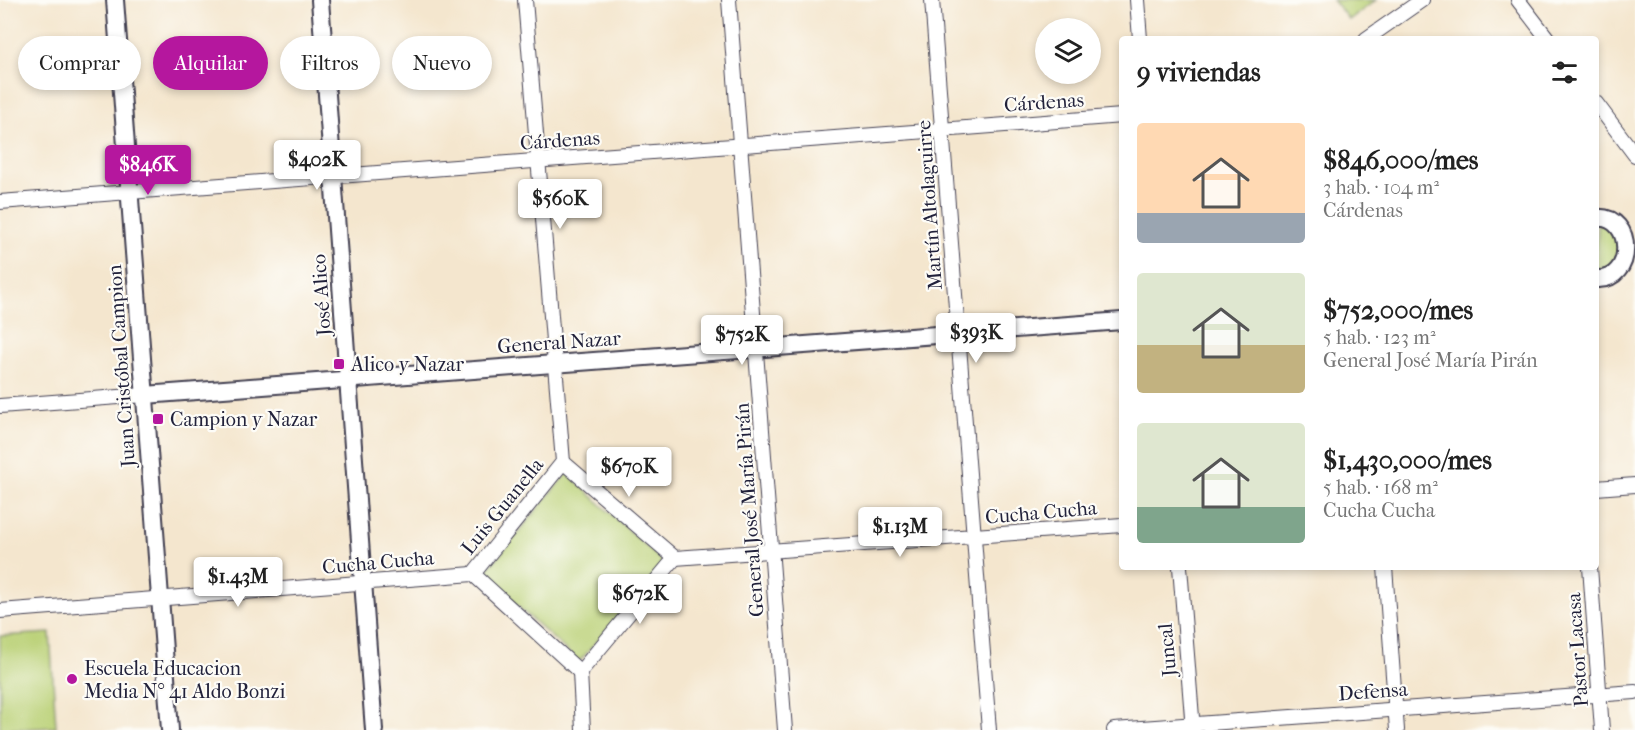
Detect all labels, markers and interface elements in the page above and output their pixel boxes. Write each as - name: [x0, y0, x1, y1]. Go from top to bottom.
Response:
- map controls: [1035, 18, 1101, 84]
- button: layers: [1035, 18, 1101, 84]
- chip: Comprar: [18, 36, 141, 90]
- chip: Alquilar: [153, 36, 268, 90]
- chip: Filtros: [280, 36, 380, 90]
- chip: Nuevo: [392, 36, 492, 90]
- icon: filters: [1548, 56, 1581, 89]
- text: 9 viviendas: [1137, 57, 1261, 88]
- street label: Cárdenas: [1003, 88, 1085, 117]
- street label: Martín Altolaguirre: [912, 119, 947, 291]
- street label: Cárdenas: [519, 126, 601, 155]
- pin: $402K: [275, 140, 359, 191]
- pin: $846K: [106, 145, 190, 196]
- text: $846,000/mes: [1323, 145, 1478, 176]
- icon: home: [1185, 147, 1257, 219]
- text: $402K: [288, 148, 346, 171]
- text: $846K: [119, 153, 177, 176]
- text: 3 hab. · 104 m²: [1323, 176, 1439, 199]
- pin: $560K: [518, 179, 602, 230]
- text: $560K: [532, 187, 588, 210]
- text: Cárdenas: [1323, 199, 1403, 222]
- street label: José Alico: [307, 253, 336, 339]
- street label: Juan Cristóbal Campion: [103, 263, 140, 470]
- text: $752,000/mes: [1323, 295, 1473, 326]
- icon: home: [1185, 297, 1257, 369]
- pin: $393K: [934, 313, 1018, 364]
- pin: $752K: [700, 315, 784, 366]
- text: $393K: [950, 321, 1002, 344]
- text: $752K: [715, 323, 769, 346]
- text: 5 hab. · 123 m²: [1323, 326, 1436, 349]
- street label: General Nazar: [497, 327, 622, 358]
- text: General José María Pirán: [1323, 349, 1538, 372]
- place label: Alico y Nazar: [350, 353, 465, 376]
- marker: Alico y Nazar: [332, 357, 346, 371]
- street label: General José María Pirán: [731, 402, 768, 618]
- place label: Campion y Nazar: [170, 408, 318, 431]
- marker: Campion y Nazar: [151, 412, 165, 426]
- text: $1,430,000/mes: [1323, 445, 1492, 476]
- pin: $670K: [587, 447, 671, 498]
- icon: home: [1185, 447, 1257, 519]
- street label: Luis Guanella: [457, 453, 549, 559]
- text: $670K: [601, 455, 657, 478]
- text: 5 hab. · 168 m²: [1323, 476, 1438, 499]
- street label: Cucha Cucha: [984, 496, 1099, 529]
- text: Cucha Cucha: [1323, 499, 1435, 522]
- pin: $1.13M: [851, 507, 949, 558]
- text: $1.13M: [872, 515, 928, 538]
- street label: Cucha Cucha: [321, 546, 436, 579]
- pin: $1.43M: [189, 557, 287, 608]
- text: $1.43M: [208, 565, 268, 588]
- pin: $672K: [598, 574, 682, 625]
- text: $672K: [612, 582, 668, 605]
- street label: Pastor Lacasa: [1562, 591, 1593, 708]
- street label: Juncal: [1154, 622, 1181, 680]
- place label: Escuela Educacion Media N° 41 Aldo Bonzi: [84, 657, 285, 703]
- marker: Escuela Educacion Media N° 41 Aldo Bonzi: [65, 672, 79, 686]
- street label: Defensa: [1338, 678, 1409, 705]

